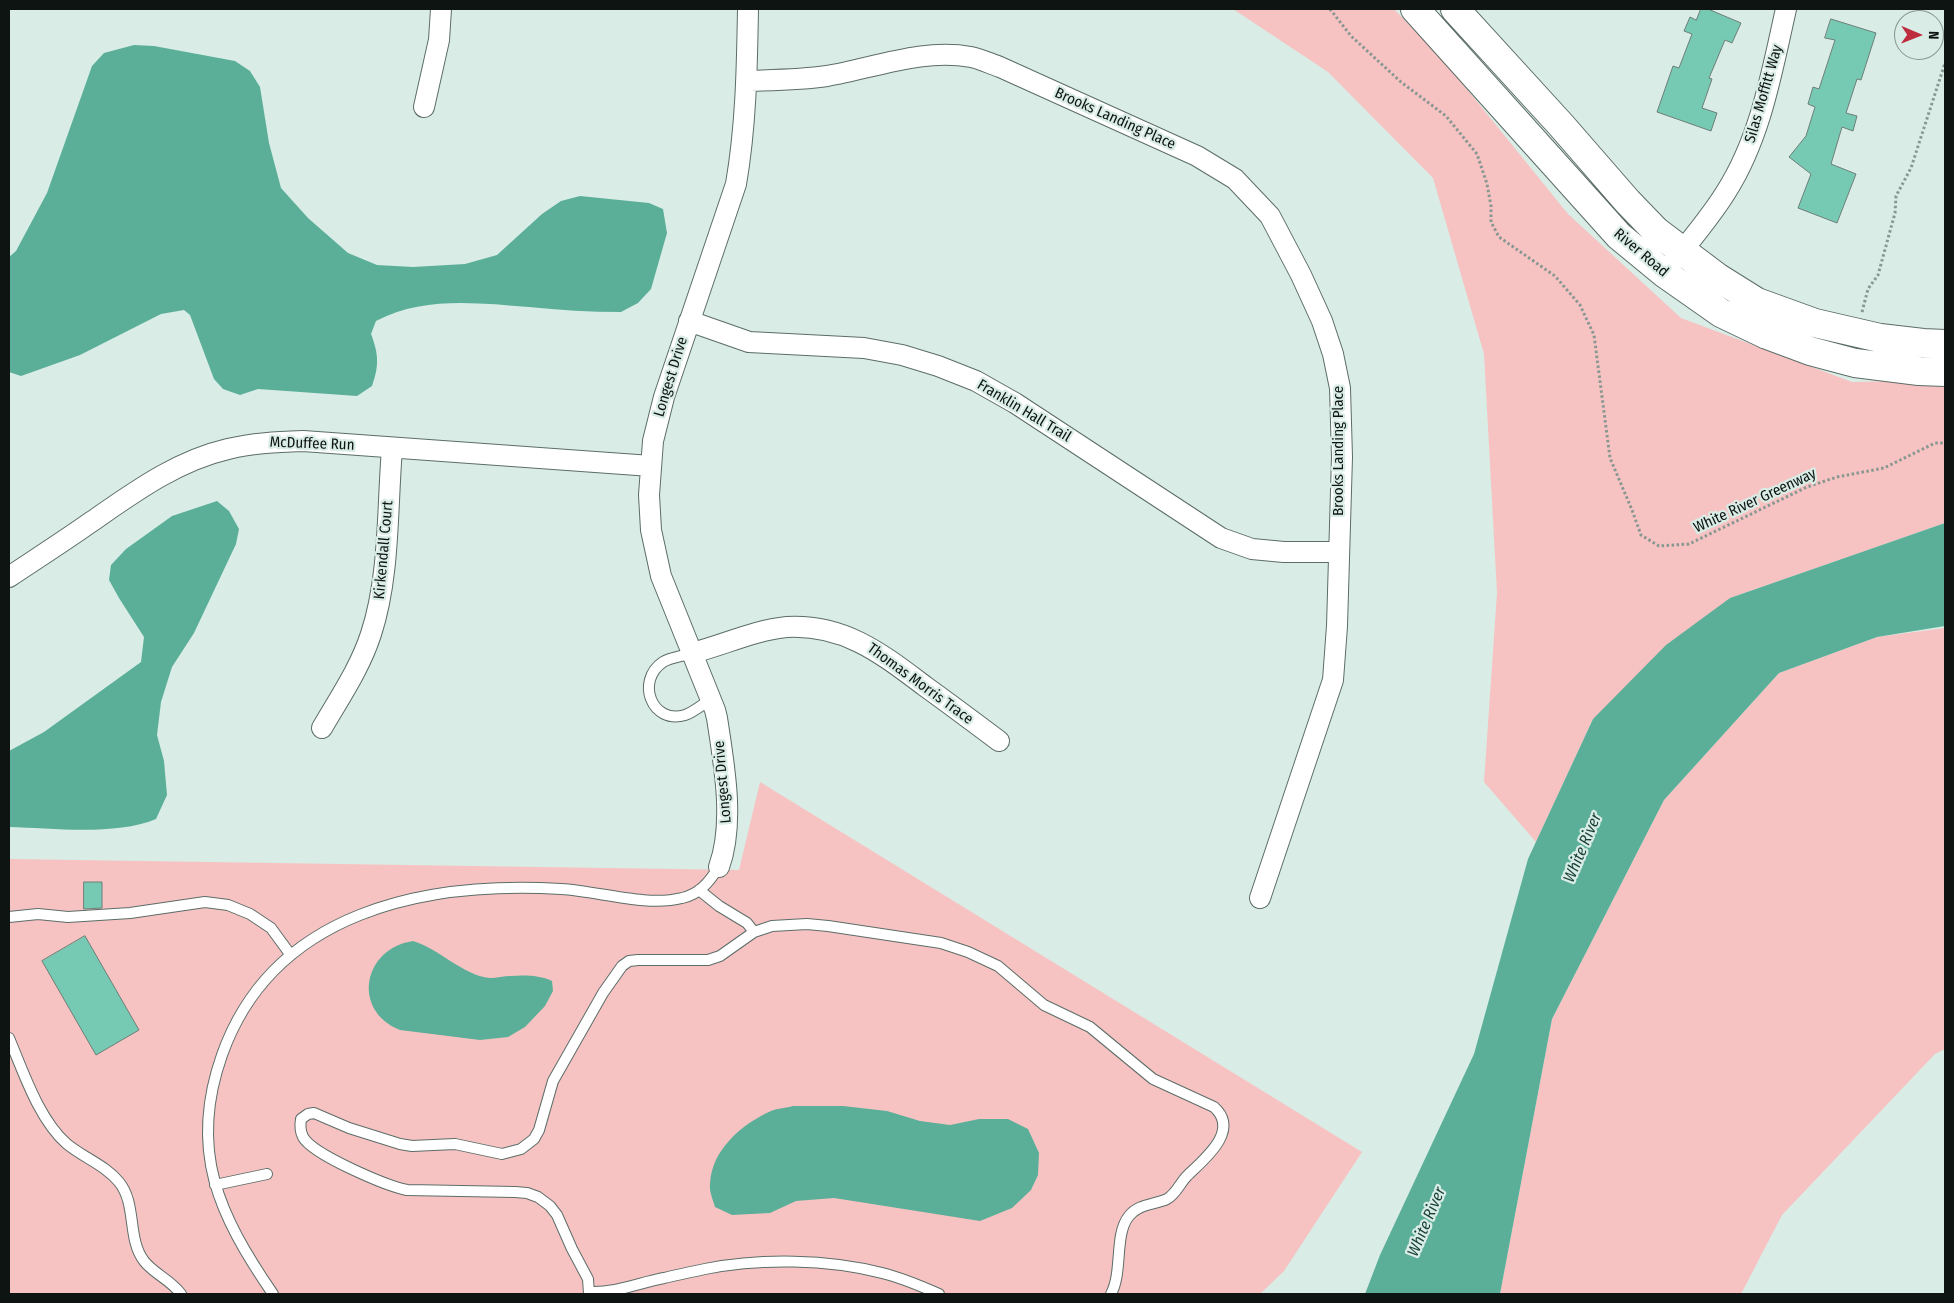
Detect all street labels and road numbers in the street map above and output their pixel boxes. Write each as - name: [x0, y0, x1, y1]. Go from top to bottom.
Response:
- street label: Silas Moffitt Way: [1741, 43, 1787, 145]
- street label: Brooks Landing Place: [1052, 84, 1178, 154]
- street label: River Road: [1610, 225, 1672, 281]
- street label: Longest Drive: [650, 335, 692, 419]
- street label: Franklin Hall Trail: [974, 376, 1074, 446]
- street label: Brooks Landing Place: [1330, 386, 1348, 516]
- street label: McDuffee Run: [269, 434, 355, 454]
- street label: White River Greenway: [1691, 465, 1819, 537]
- street label: Kirkendall Court: [371, 500, 397, 600]
- street label: Thomas Morris Trace: [864, 640, 976, 728]
- street label: Longest Drive: [710, 740, 736, 824]

